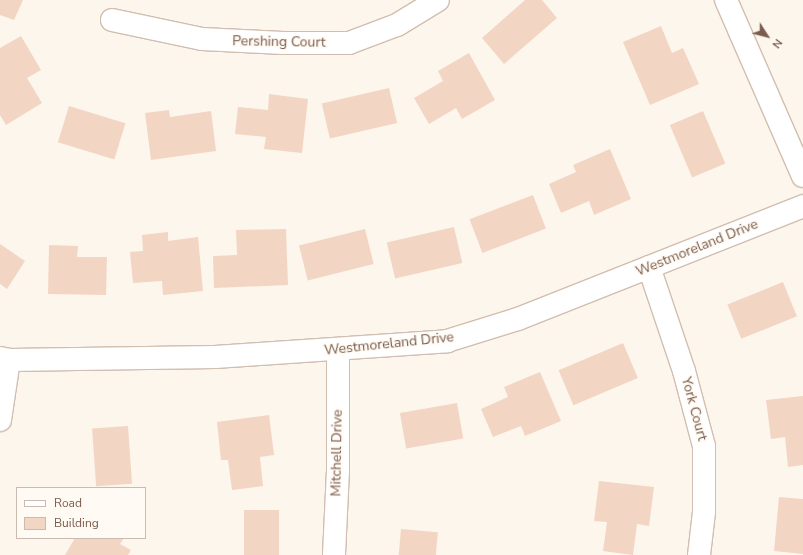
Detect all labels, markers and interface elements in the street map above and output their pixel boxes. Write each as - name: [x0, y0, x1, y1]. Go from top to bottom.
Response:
- north arrow: [747, 16, 787, 56]
- street label: Pershing Court: [232, 33, 326, 51]
- text: N: [769, 36, 786, 51]
- street label: Westmoreland Drive: [633, 216, 761, 280]
- street label: Westmoreland Drive: [323, 329, 455, 359]
- street label: York Court: [677, 375, 711, 443]
- street label: Mitchell Drive: [328, 409, 346, 497]
- legend: [16, 487, 146, 539]
- text: Road: [54, 495, 82, 511]
- text: Building: [54, 515, 99, 531]

